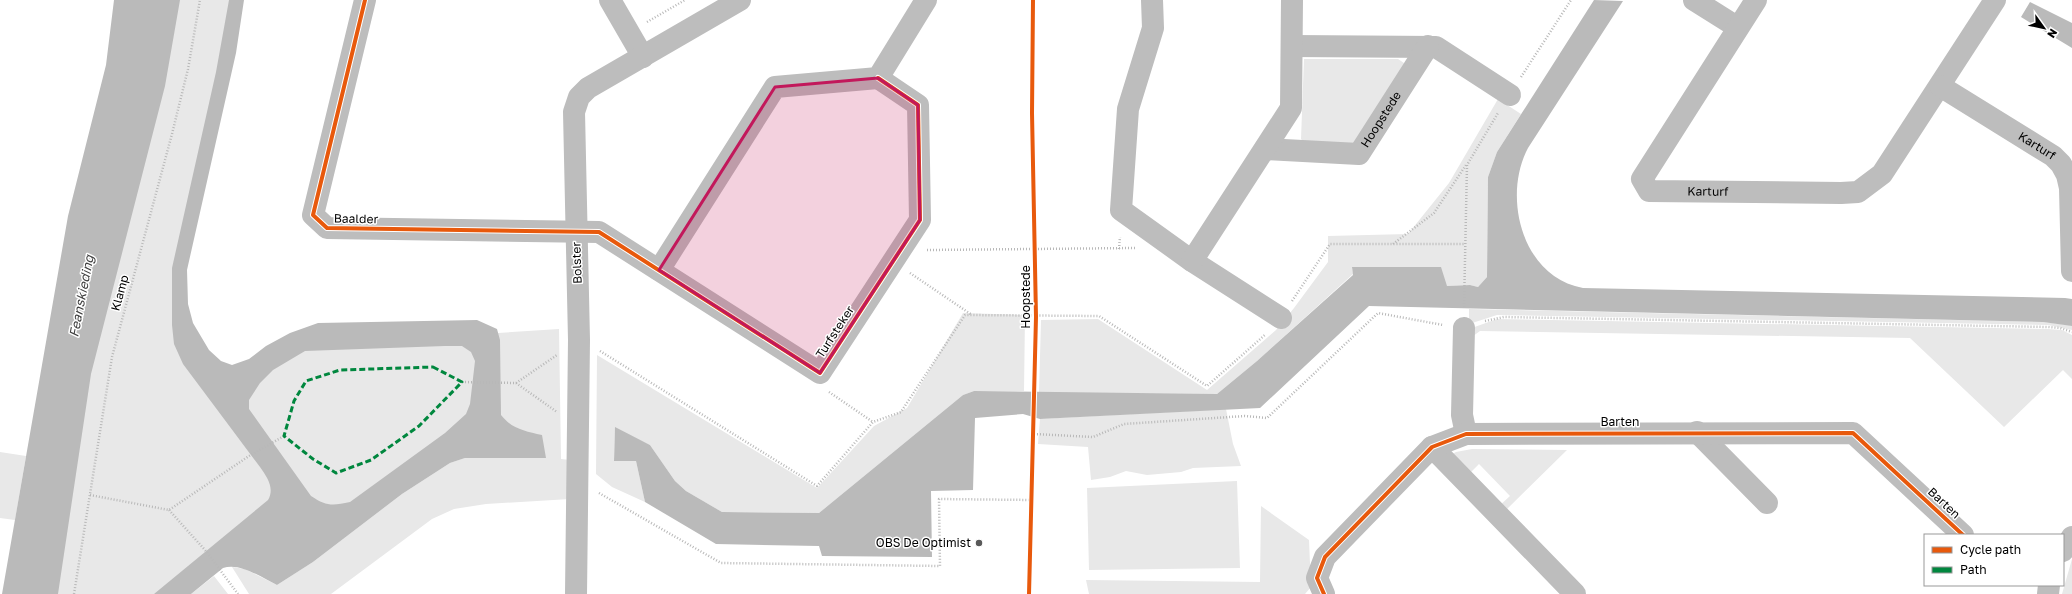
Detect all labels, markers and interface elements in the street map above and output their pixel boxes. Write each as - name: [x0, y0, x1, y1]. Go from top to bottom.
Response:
- north arrow: [2024, 8, 2064, 48]
- text: N: [2045, 27, 2061, 41]
- street label: Hoopstede: [1357, 88, 1404, 150]
- street label: Karturf: [2016, 128, 2059, 163]
- street label: Karturf: [1687, 183, 1729, 199]
- street label: Baalder: [334, 211, 379, 226]
- street label: Bolster: [568, 242, 585, 284]
- water label: Feanskieding: [65, 253, 97, 338]
- street label: Hoopstede: [1018, 265, 1033, 329]
- street label: Klamp: [108, 273, 132, 313]
- street label: Turfsteker: [812, 303, 857, 361]
- street label: Barten: [1601, 414, 1639, 429]
- street label: Barten: [1925, 484, 1964, 521]
- legend: [1924, 534, 2064, 586]
- place label: OBS De Optimist: [876, 535, 971, 550]
- marker: OBS De Optimist: [974, 538, 984, 548]
- text: Cycle path: [1960, 542, 2021, 557]
- text: Path: [1960, 562, 1987, 577]

